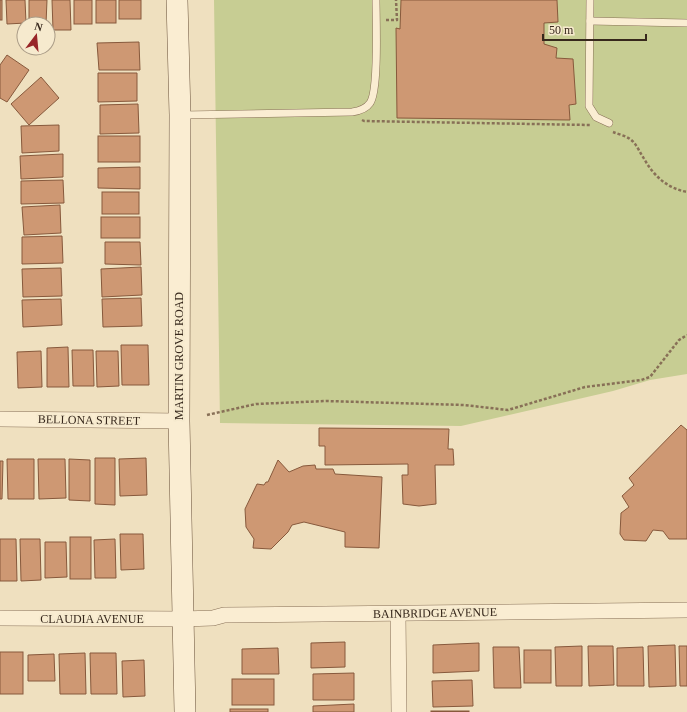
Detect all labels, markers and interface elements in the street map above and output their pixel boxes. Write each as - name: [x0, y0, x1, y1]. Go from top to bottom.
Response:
- north arrow: [16, 16, 56, 56]
- scale bar: [543, 16, 646, 42]
- text: N: [33, 20, 44, 33]
- text: 50 m: [549, 23, 574, 37]
- street label: MARTIN GROVE ROAD: [172, 292, 186, 420]
- street label: BELLONA STREET: [38, 412, 141, 428]
- street label: BAINBRIDGE AVENUE: [373, 605, 497, 621]
- street label: CLAUDIA AVENUE: [40, 612, 144, 626]

